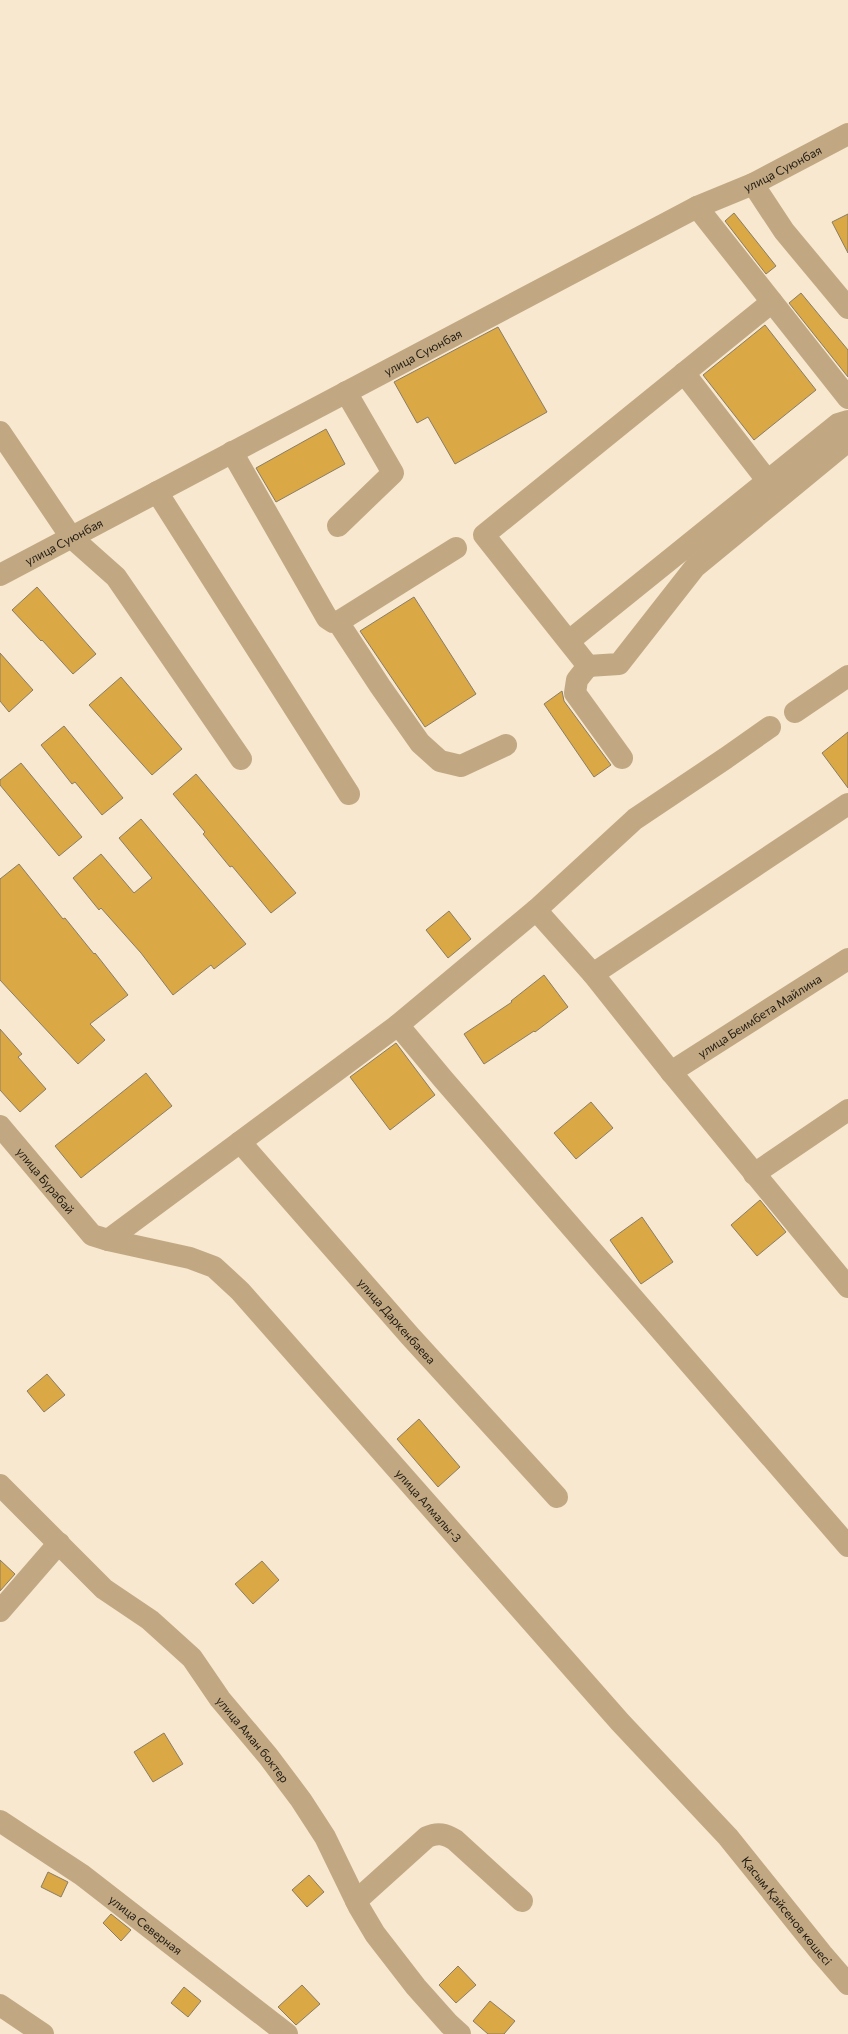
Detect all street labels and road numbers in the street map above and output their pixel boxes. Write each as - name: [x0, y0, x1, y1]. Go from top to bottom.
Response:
- street label: улица Суюнбая: [741, 142, 824, 194]
- street label: улица Суюнбая: [381, 326, 464, 378]
- street label: улица Суюнбая: [22, 515, 105, 568]
- street label: улица Беимбета Майлина: [695, 971, 824, 1060]
- street label: улица Бурабай: [14, 1144, 78, 1216]
- street label: улица Даркенбаева: [355, 1275, 439, 1366]
- street label: улица Алмалы-3: [393, 1466, 465, 1545]
- street label: улица Аман боктер: [214, 1693, 292, 1785]
- street label: Қасым Қайсенов көшесі: [739, 1853, 835, 1968]
- street label: улица Северная: [106, 1892, 185, 1957]

